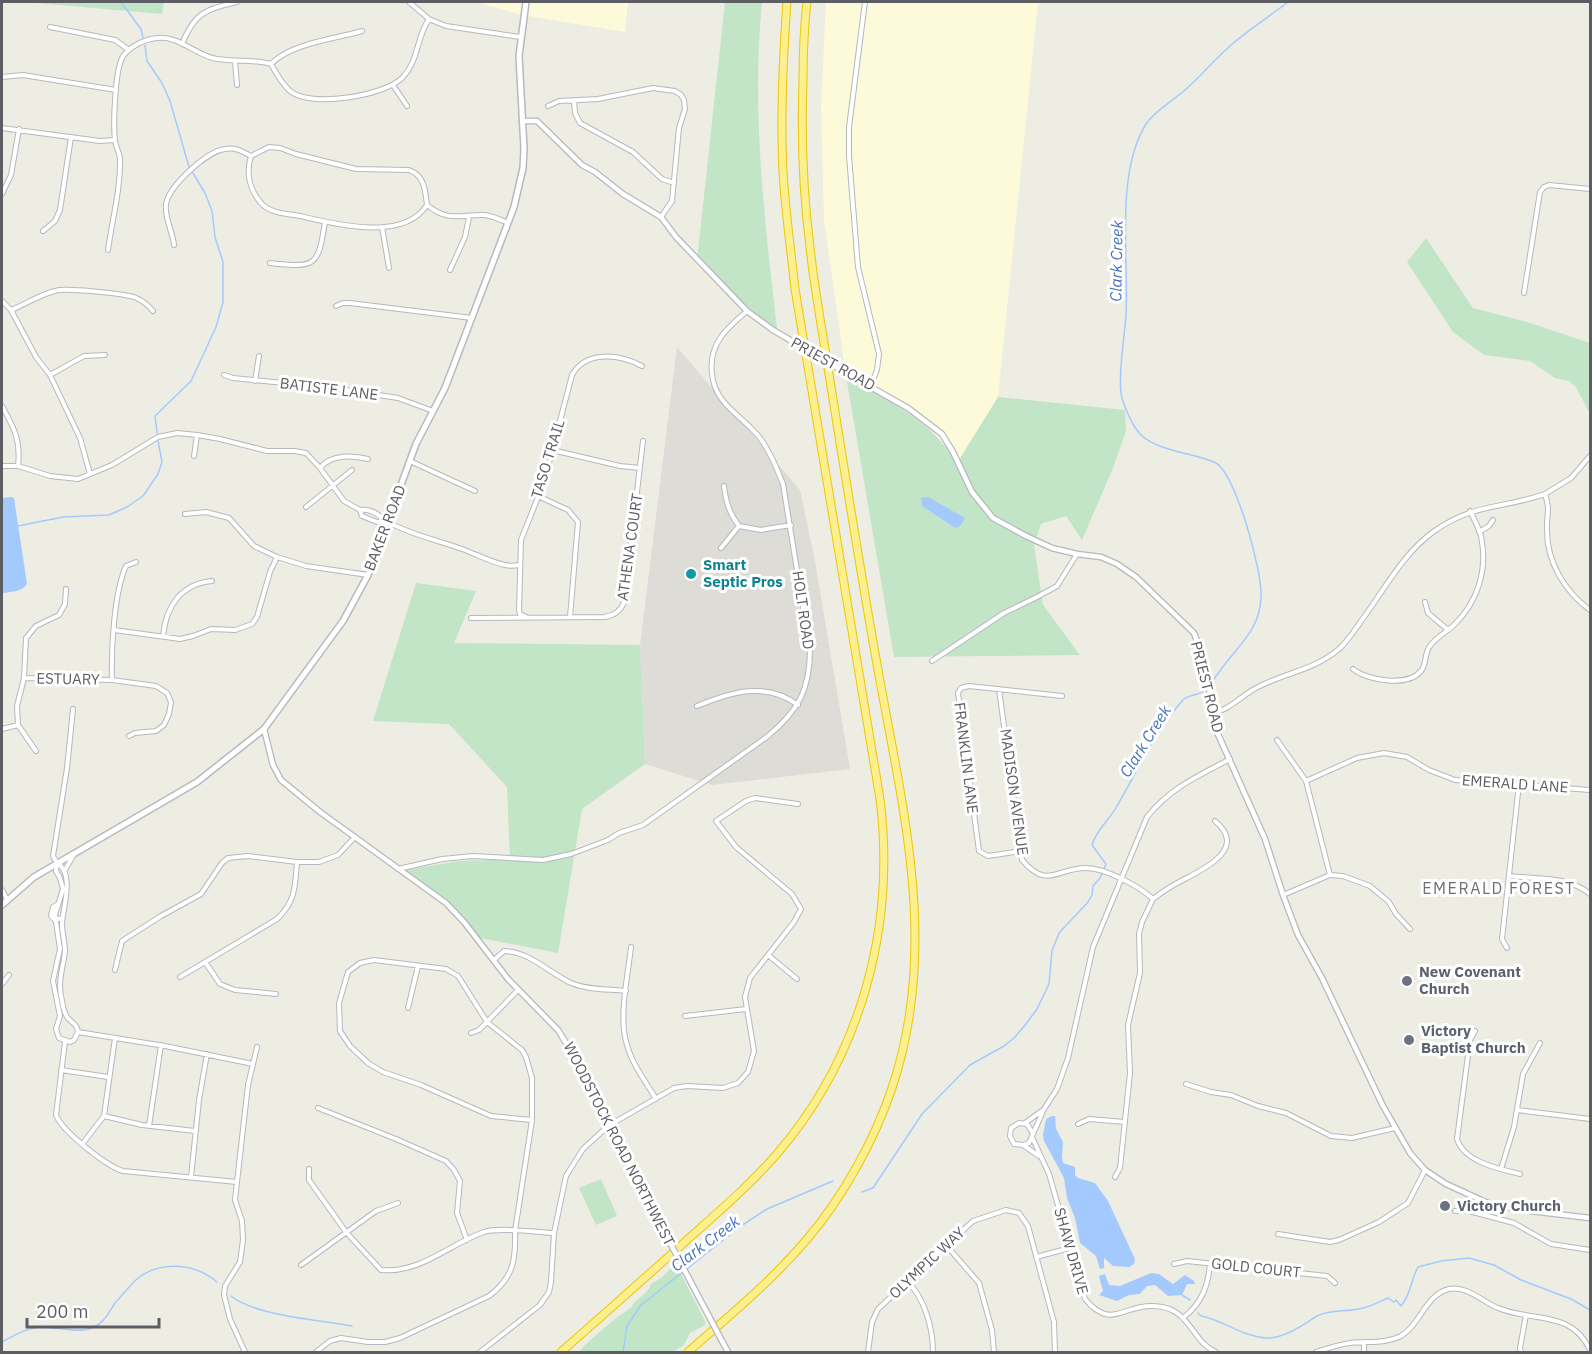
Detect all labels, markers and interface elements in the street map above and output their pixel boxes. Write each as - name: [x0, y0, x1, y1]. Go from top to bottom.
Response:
- water label: Clark Creek: [1105, 220, 1127, 302]
- street label: PRIEST ROAD: [788, 333, 879, 395]
- street label: BATISTE LANE: [279, 373, 379, 404]
- street label: TASO TRAIL: [527, 417, 569, 501]
- street label: BAKER ROAD: [360, 482, 410, 573]
- street label: ATHENA COURT: [613, 492, 646, 602]
- place label: Smart Septic Pros: [703, 555, 783, 591]
- marker: Smart Septic Pros: [684, 567, 698, 581]
- street label: HOLT ROAD: [789, 569, 818, 651]
- street label: PRIEST ROAD: [1187, 639, 1228, 735]
- street label: ESTUARY: [36, 668, 100, 689]
- street label: FRANKLIN LANE: [950, 701, 983, 815]
- water label: Clark Creek: [1115, 701, 1175, 781]
- street label: MADISON AVENUE: [996, 727, 1033, 857]
- street label: EMERALD LANE: [1461, 770, 1569, 797]
- district label: EMERALD FOREST: [1422, 878, 1576, 898]
- place label: New Covenant Church: [1419, 962, 1521, 998]
- marker: New Covenant Church: [1400, 974, 1414, 988]
- place label: Victory Baptist Church: [1421, 1021, 1526, 1057]
- marker: Victory Baptist Church: [1402, 1033, 1416, 1047]
- street label: WOODSTOCK ROAD NORTHWEST: [560, 1039, 679, 1249]
- place label: Victory Church: [1457, 1196, 1561, 1215]
- marker: Victory Church: [1438, 1199, 1452, 1213]
- street label: SHAW DRIVE: [1050, 1205, 1093, 1296]
- water label: Clark Creek: [667, 1210, 744, 1275]
- street label: OLYMPIC WAY: [885, 1223, 969, 1303]
- street label: GOLD COURT: [1210, 1253, 1302, 1282]
- scale bar: [27, 1291, 159, 1329]
- text: 200 m: [36, 1300, 88, 1323]

